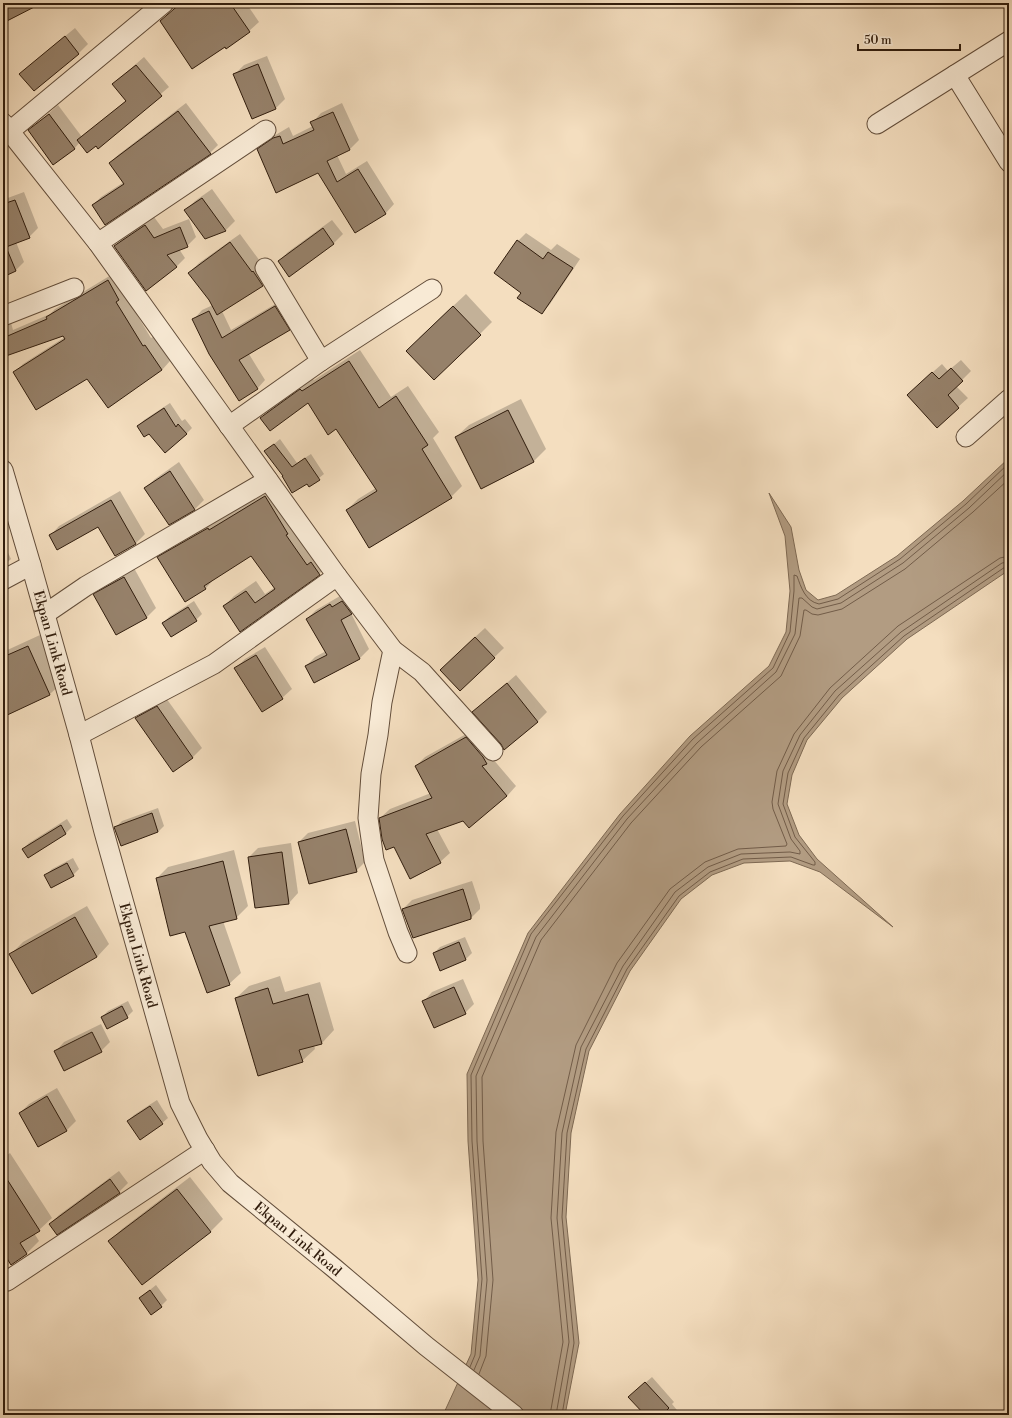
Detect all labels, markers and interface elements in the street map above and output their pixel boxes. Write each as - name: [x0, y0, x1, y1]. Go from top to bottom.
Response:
- scale bar: [858, 26, 960, 52]
- text: 50 m: [864, 33, 892, 48]
- street label: Ekpan Link Road: [29, 589, 75, 698]
- street label: Ekpan Link Road: [114, 901, 161, 1010]
- street label: Ekpan Link Road: [250, 1198, 345, 1281]

